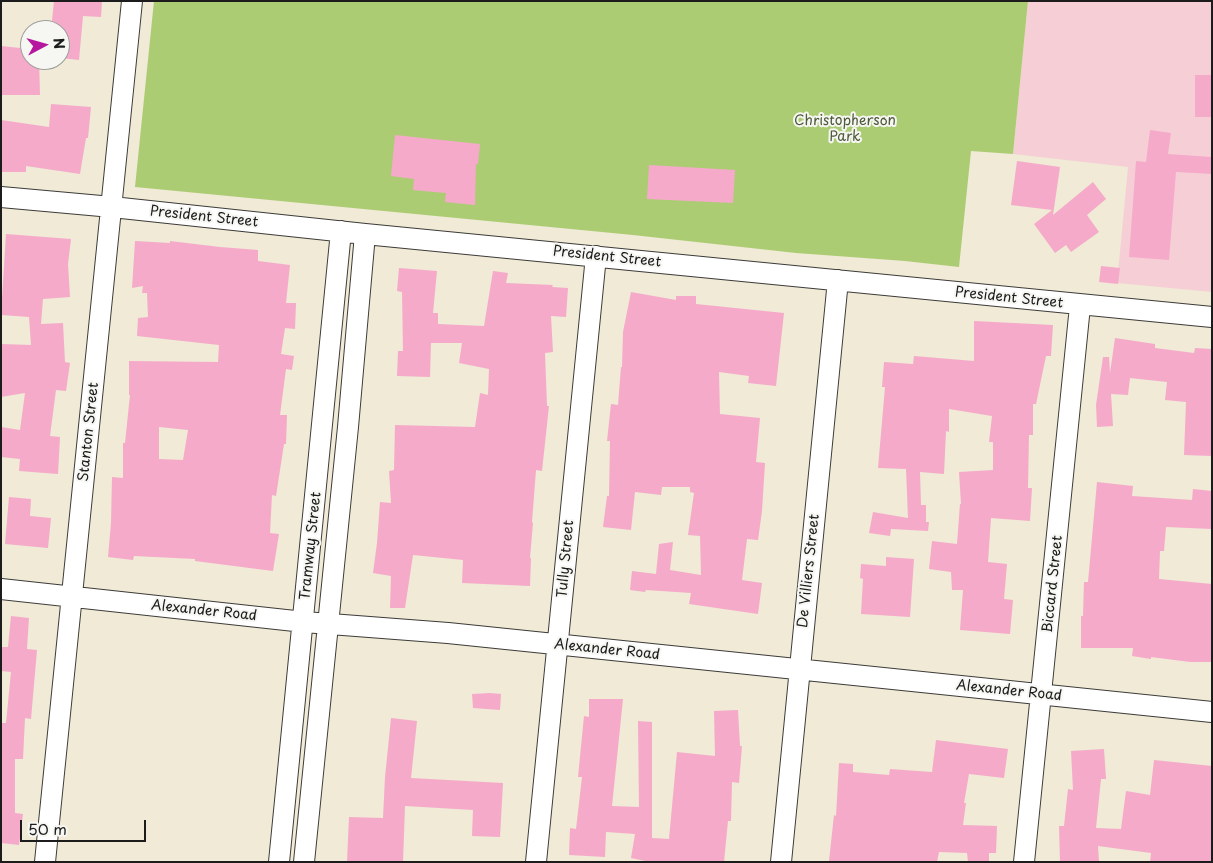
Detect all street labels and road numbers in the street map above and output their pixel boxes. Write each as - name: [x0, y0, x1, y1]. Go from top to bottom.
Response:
- street label: President Street: [149, 203, 259, 231]
- street label: President Street: [552, 243, 662, 271]
- street label: President Street: [954, 284, 1064, 312]
- street label: Stanton Street: [75, 382, 103, 482]
- street label: Tramway Street: [297, 491, 325, 601]
- street label: De Villiers Street: [795, 513, 823, 629]
- street label: Tully Street: [554, 520, 578, 598]
- street label: Biccard Street: [1040, 535, 1066, 633]
- street label: Alexander Road: [150, 597, 258, 625]
- street label: Alexander Road: [553, 636, 661, 664]
- street label: Alexander Road: [955, 677, 1063, 705]

